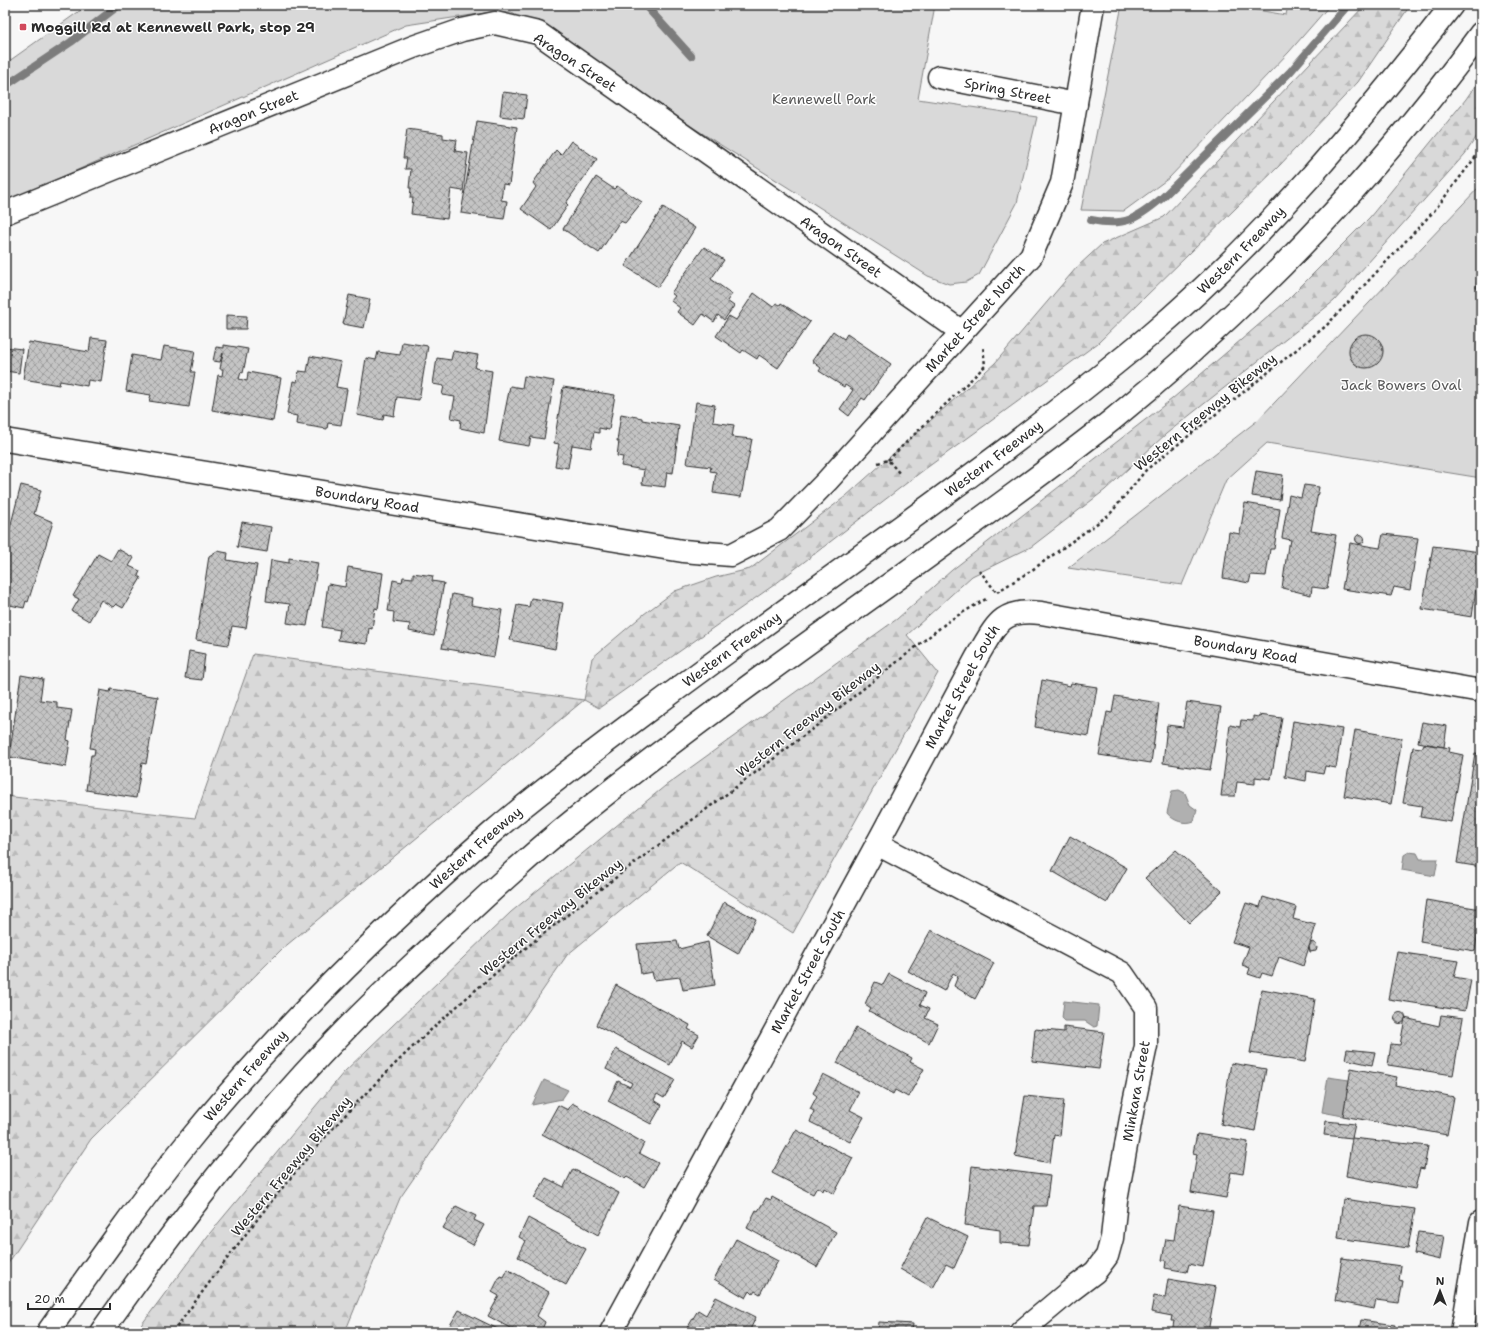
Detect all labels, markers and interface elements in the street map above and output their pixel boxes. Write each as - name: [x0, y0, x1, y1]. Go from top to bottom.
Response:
- place label: Moggill Rd at Kennewell Park, stop 29: [31, 18, 315, 36]
- marker: Moggill Rd at Kennewell Park, stop 29: [18, 22, 28, 32]
- street label: Aragon Street: [530, 28, 620, 96]
- street label: Spring Street: [963, 73, 1053, 108]
- street label: Aragon Street: [206, 86, 301, 138]
- park label: Kennewell Park: [772, 90, 876, 108]
- street label: Western Freeway: [1193, 202, 1289, 298]
- street label: Aragon Street: [797, 212, 885, 282]
- street label: Market Street North: [921, 260, 1029, 376]
- street label: Western Freeway Bikeway: [1130, 349, 1280, 475]
- park label: Jack Bowers Oval: [1341, 376, 1462, 394]
- street label: Western Freeway: [941, 416, 1046, 501]
- street label: Boundary Road: [314, 482, 421, 517]
- street label: Western Freeway: [679, 607, 784, 691]
- street label: Market Street South: [921, 620, 1004, 752]
- street label: Boundary Road: [1192, 631, 1299, 667]
- street label: Western Freeway Bikeway: [732, 657, 884, 781]
- street label: Western Freeway: [426, 802, 525, 893]
- street label: Western Freeway Bikeway: [476, 854, 626, 980]
- street label: Market Street South: [767, 906, 849, 1036]
- street label: Western Freeway: [200, 1026, 291, 1125]
- street label: Minkara Street: [1118, 1039, 1154, 1143]
- street label: Western Freeway Bikeway: [227, 1092, 355, 1240]
- north arrow: [1420, 1271, 1460, 1311]
- text: N: [1436, 1274, 1445, 1289]
- scale bar: [28, 1285, 110, 1311]
- text: 20 m: [34, 1291, 65, 1307]

